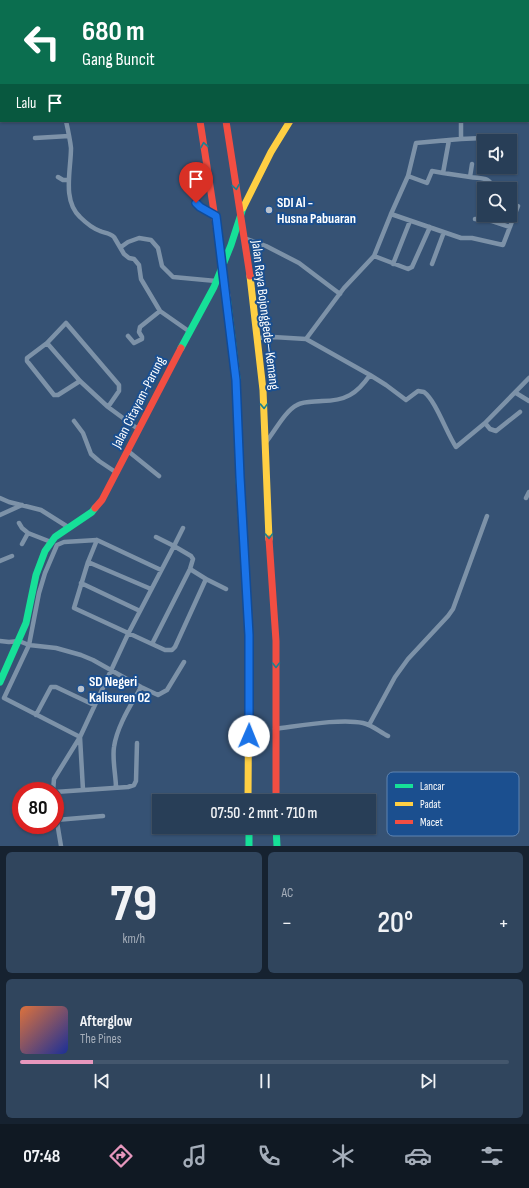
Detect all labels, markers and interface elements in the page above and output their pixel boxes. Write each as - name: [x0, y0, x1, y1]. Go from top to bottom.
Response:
- text: 680 m: [82, 15, 145, 48]
- icon: left: [16, 16, 68, 68]
- text: Gang Buncit: [82, 49, 155, 70]
- icon: arrive: [44, 92, 66, 114]
- text: Lalu: [16, 94, 36, 113]
- map controls: [477, 134, 517, 222]
- button: sound: [477, 134, 517, 174]
- one-way arrow: [201, 142, 209, 148]
- pin: [179, 162, 213, 203]
- icon: arrive: [185, 168, 207, 190]
- button: search: [477, 182, 517, 222]
- one-way arrow: [231, 184, 240, 190]
- place label: SDI Al - Husna Pabuaran: [277, 194, 356, 227]
- marker: SDI Al - Husna Pabuaran: [264, 205, 274, 215]
- street label: Jalan Raya Bojonggede—Kemang: [248, 238, 283, 391]
- street label: Jalan Citayam-Parung: [108, 353, 169, 452]
- one-way arrow: [259, 403, 268, 409]
- one-way arrow: [265, 533, 273, 539]
- one-way arrow: [272, 662, 280, 668]
- place label: SD Negeri Kalisuren 02: [89, 673, 150, 706]
- marker: SD Negeri Kalisuren 02: [76, 684, 86, 694]
- position arrow: [228, 715, 270, 757]
- legend: [387, 772, 519, 836]
- text: Lancar: [420, 780, 445, 793]
- speed limit sign: 80: [12, 782, 64, 834]
- text: Padat: [420, 798, 442, 811]
- text: 07:50 · 2 mnt · 710 m: [211, 804, 317, 823]
- text: Macet: [420, 816, 444, 829]
- text: 79: [110, 873, 157, 936]
- text: AC: [282, 885, 293, 901]
- text: 20°: [377, 905, 413, 941]
- text: −: [282, 910, 292, 937]
- text: +: [498, 910, 509, 937]
- text: km/h: [123, 931, 145, 947]
- text: Afterglow: [80, 1012, 132, 1031]
- text: The Pines: [80, 1031, 121, 1047]
- icon: previous: [91, 1070, 113, 1092]
- icon: pause: [254, 1070, 276, 1092]
- icon: next: [417, 1070, 439, 1092]
- icon: directions: [107, 1142, 135, 1170]
- icon: music: [181, 1142, 209, 1170]
- icon: phone: [255, 1142, 283, 1170]
- icon: climate: [329, 1142, 357, 1170]
- icon: car: [404, 1142, 432, 1170]
- icon: filters: [478, 1142, 506, 1170]
- text: 07:48: [23, 1146, 60, 1167]

